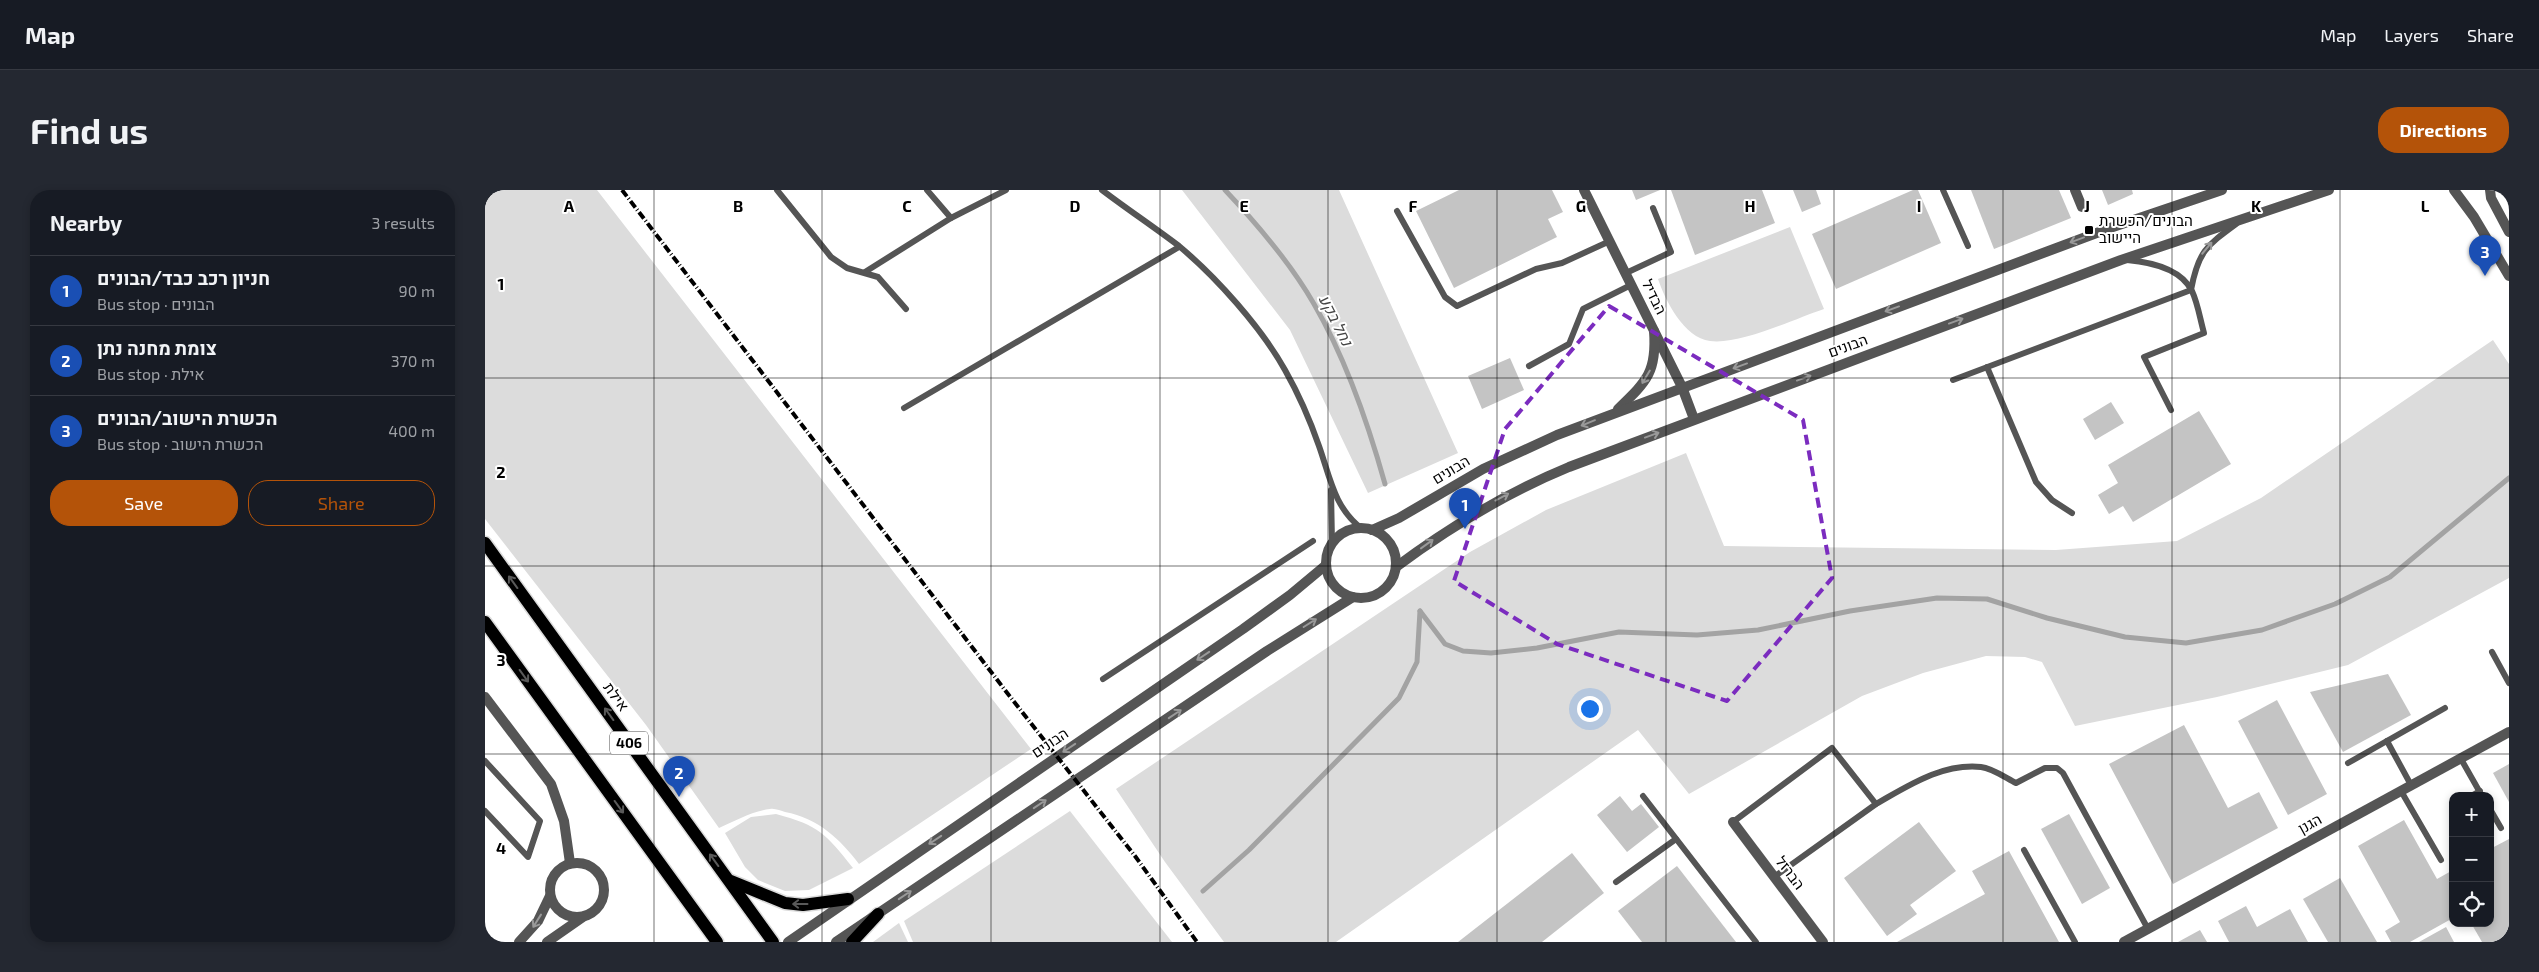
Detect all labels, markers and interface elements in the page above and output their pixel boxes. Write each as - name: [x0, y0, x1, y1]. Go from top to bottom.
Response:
- text: Map: [25, 20, 75, 49]
- text: Map: [2320, 24, 2356, 46]
- text: Layers: [2384, 24, 2439, 46]
- text: Share: [2467, 24, 2514, 46]
- button: Directions: [2378, 107, 2509, 153]
- text: Find us: [30, 109, 148, 151]
- text: A: [564, 196, 575, 215]
- text: B: [733, 196, 743, 215]
- text: C: [902, 196, 912, 215]
- text: D: [1070, 196, 1081, 215]
- text: E: [1239, 196, 1249, 215]
- text: F: [1409, 196, 1418, 215]
- text: G: [1576, 196, 1586, 215]
- text: H: [1744, 196, 1756, 215]
- text: I: [1917, 196, 1921, 215]
- text: J: [2084, 196, 2090, 215]
- text: K: [2251, 196, 2262, 215]
- text: L: [2421, 196, 2430, 215]
- text: Nearby: [50, 210, 122, 235]
- place label: הבונים/הכשרת היישוב: [2099, 211, 2193, 246]
- text: 3 results: [372, 213, 435, 232]
- marker: הבונים/הכשרת היישוב: [2083, 224, 2095, 236]
- pin: 3: [2469, 235, 2501, 276]
- one-way arrow: [2070, 236, 2085, 245]
- one-way arrow: [2202, 242, 2213, 255]
- text: חניון רכב כבד/הבונים: [97, 266, 270, 289]
- text: 1: [498, 274, 504, 293]
- street label: הבדיל: [1639, 276, 1671, 317]
- text: 1: [63, 281, 69, 300]
- text: 90 m: [399, 281, 435, 300]
- water label: נחל בקע: [1315, 291, 1358, 350]
- text: Bus stop · הבונים: [97, 294, 215, 313]
- one-way arrow: [1885, 305, 1900, 314]
- one-way arrow: [1948, 316, 1964, 325]
- street label: הבונים: [1825, 330, 1870, 360]
- text: צומת מחנה נתן: [97, 336, 217, 359]
- text: 2: [61, 351, 71, 370]
- text: 370 m: [391, 351, 435, 370]
- one-way arrow: [1732, 362, 1748, 371]
- text: Bus stop · אילת: [97, 364, 205, 383]
- one-way arrow: [1641, 370, 1651, 384]
- one-way arrow: [1796, 373, 1811, 382]
- text: הכשרת הישוב/הבונים: [97, 406, 277, 429]
- one-way arrow: [1580, 419, 1596, 428]
- text: 3: [61, 421, 71, 440]
- text: 400 m: [388, 421, 435, 440]
- one-way arrow: [1644, 430, 1659, 439]
- text: Bus stop · הכשרת הישוב: [97, 434, 263, 453]
- street label: הבונים: [1428, 451, 1473, 487]
- text: 2: [496, 462, 506, 481]
- button: Save: [50, 480, 238, 526]
- button: Share: [248, 480, 435, 526]
- pin: 1: [1449, 488, 1481, 529]
- one-way arrow: [1494, 492, 1509, 501]
- one-way arrow: [1420, 539, 1434, 549]
- one-way arrow: [508, 576, 518, 590]
- one-way arrow: [1303, 618, 1317, 629]
- text: 3: [496, 650, 506, 669]
- one-way arrow: [1196, 651, 1210, 661]
- one-way arrow: [519, 669, 529, 683]
- street label: אילת: [600, 678, 633, 714]
- your location: [1577, 696, 1603, 722]
- one-way arrow: [604, 707, 614, 721]
- one-way arrow: [1168, 709, 1182, 719]
- street label: הבונים: [1028, 723, 1071, 761]
- road number: 406: [610, 732, 648, 754]
- one-way arrow: [1062, 743, 1076, 753]
- pin: 2: [663, 756, 695, 797]
- map controls: [2449, 792, 2494, 927]
- button: +: [2449, 792, 2494, 837]
- one-way arrow: [1033, 799, 1047, 810]
- one-way arrow: [614, 800, 624, 814]
- street label: הגנן: [2294, 809, 2325, 837]
- one-way arrow: [928, 835, 942, 845]
- button: −: [2449, 837, 2494, 882]
- text: 4: [496, 838, 506, 857]
- street label: הברזל: [1772, 852, 1809, 893]
- one-way arrow: [709, 853, 719, 867]
- button: locate: [2449, 882, 2494, 927]
- one-way arrow: [898, 890, 912, 900]
- one-way arrow: [792, 899, 808, 909]
- one-way arrow: [531, 913, 541, 927]

